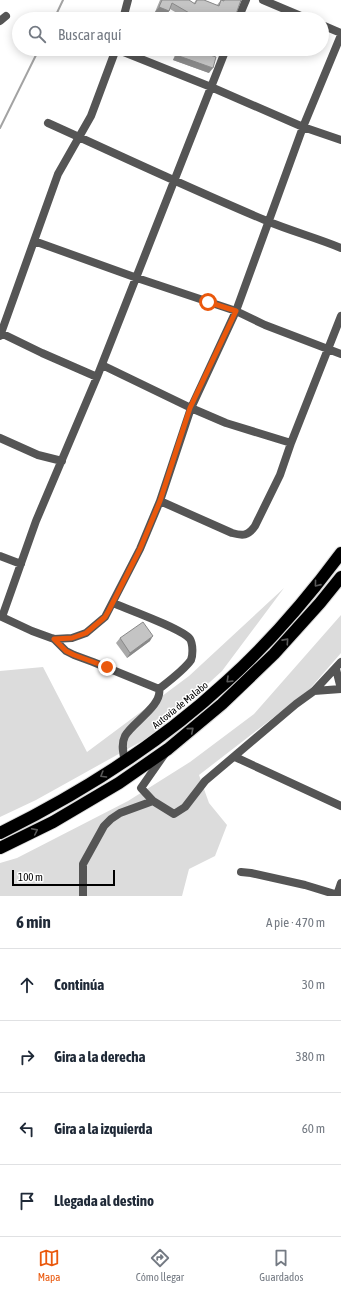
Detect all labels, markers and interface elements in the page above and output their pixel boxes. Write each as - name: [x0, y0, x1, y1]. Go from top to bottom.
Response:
- search box: [12, 12, 329, 56]
- icon: search: [26, 23, 48, 45]
- text: Buscar aquí: [58, 26, 121, 43]
- route start: [199, 293, 217, 311]
- one-way arrow: [315, 579, 322, 587]
- one-way arrow: [281, 639, 288, 646]
- route end: [98, 658, 116, 676]
- one-way arrow: [226, 675, 234, 682]
- street label: Autovía de Malabo: [150, 679, 210, 731]
- one-way arrow: [186, 727, 194, 734]
- one-way arrow: [100, 771, 107, 778]
- one-way arrow: [31, 828, 38, 836]
- scale bar: [12, 868, 115, 887]
- text: 100 m: [18, 871, 43, 883]
- text: 6 min: [16, 912, 51, 932]
- text: A pie · 470 m: [266, 915, 325, 930]
- icon: ahead: [16, 974, 38, 996]
- text: Continúa: [54, 976, 104, 993]
- text: 30 m: [302, 977, 325, 992]
- icon: right: [16, 1046, 38, 1068]
- text: Gira a la derecha: [54, 1048, 145, 1065]
- text: 380 m: [296, 1049, 325, 1064]
- icon: left: [16, 1118, 38, 1140]
- text: Gira a la izquierda: [54, 1120, 152, 1137]
- text: 60 m: [302, 1121, 325, 1136]
- icon: arrive: [16, 1190, 38, 1212]
- text: Llegada al destino: [54, 1192, 154, 1209]
- tab: Mapa: [38, 1247, 60, 1283]
- tab: Cómo llegar: [136, 1247, 184, 1283]
- tab: Guardados: [259, 1247, 303, 1283]

